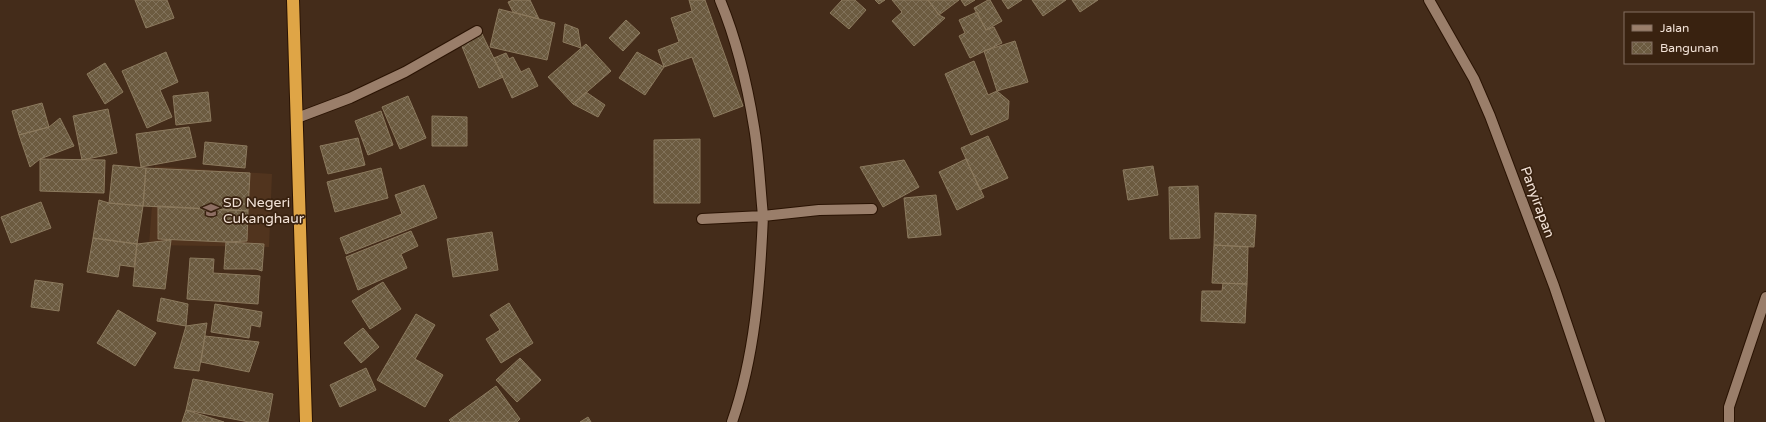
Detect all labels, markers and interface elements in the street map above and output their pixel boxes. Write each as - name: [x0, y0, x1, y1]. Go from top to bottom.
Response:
- legend: [1624, 12, 1754, 64]
- text: Jalan: [1660, 21, 1689, 35]
- text: Bangunan: [1660, 41, 1719, 55]
- street label: Panyirapan: [1517, 164, 1558, 240]
- place label: SD Negeri Cukanghaur: [223, 194, 305, 227]
- school or university icon: SD Negeri Cukanghaur: [202, 201, 220, 219]

